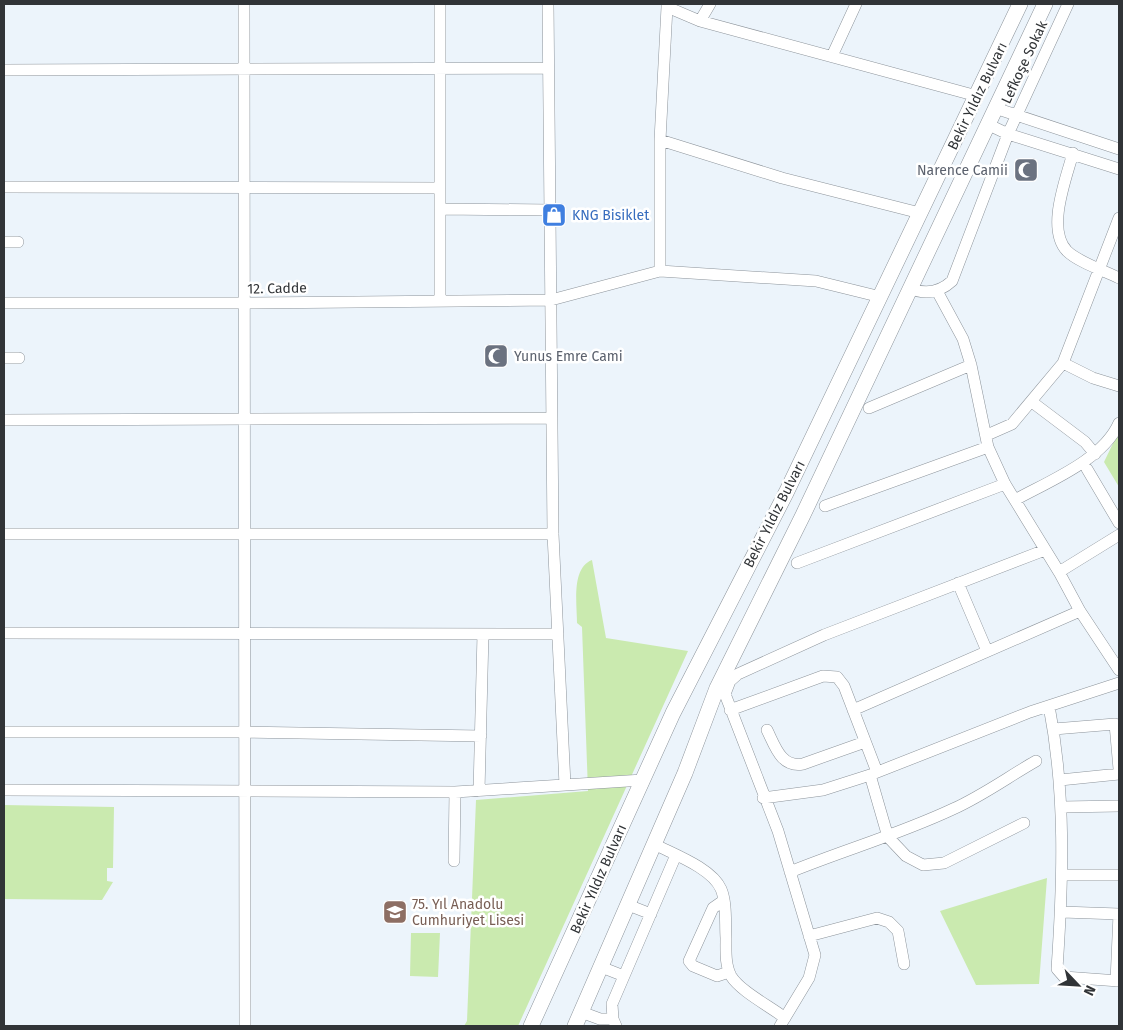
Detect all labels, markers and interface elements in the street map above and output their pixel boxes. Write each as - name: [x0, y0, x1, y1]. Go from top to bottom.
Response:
- street label: Lefkoşe Sokak: [998, 17, 1051, 106]
- street label: Bekir Yıldız Bulvarı: [944, 40, 1011, 153]
- mosque icon: Narence Camii: [1013, 157, 1039, 183]
- place label: Narence Camii: [917, 162, 1008, 179]
- shop icon: KNG Bisiklet: [541, 202, 567, 228]
- place label: KNG Bisiklet: [572, 207, 650, 224]
- street label: 12. Cadde: [247, 279, 307, 298]
- mosque icon: Yunus Emre Cami: [483, 343, 509, 369]
- place label: Yunus Emre Cami: [514, 348, 623, 365]
- street label: Bekir Yıldız Bulvarı: [740, 458, 809, 571]
- street label: Bekir Yıldız Bulvarı: [567, 822, 630, 936]
- place label: 75. Yıl Anadolu Cumhuriyet Lisesi: [412, 896, 524, 929]
- school or university icon: 75. Yıl Anadolu Cumhuriyet Lisesi: [382, 899, 408, 925]
- north arrow: [1053, 960, 1103, 1010]
- text: N: [1080, 982, 1099, 998]

